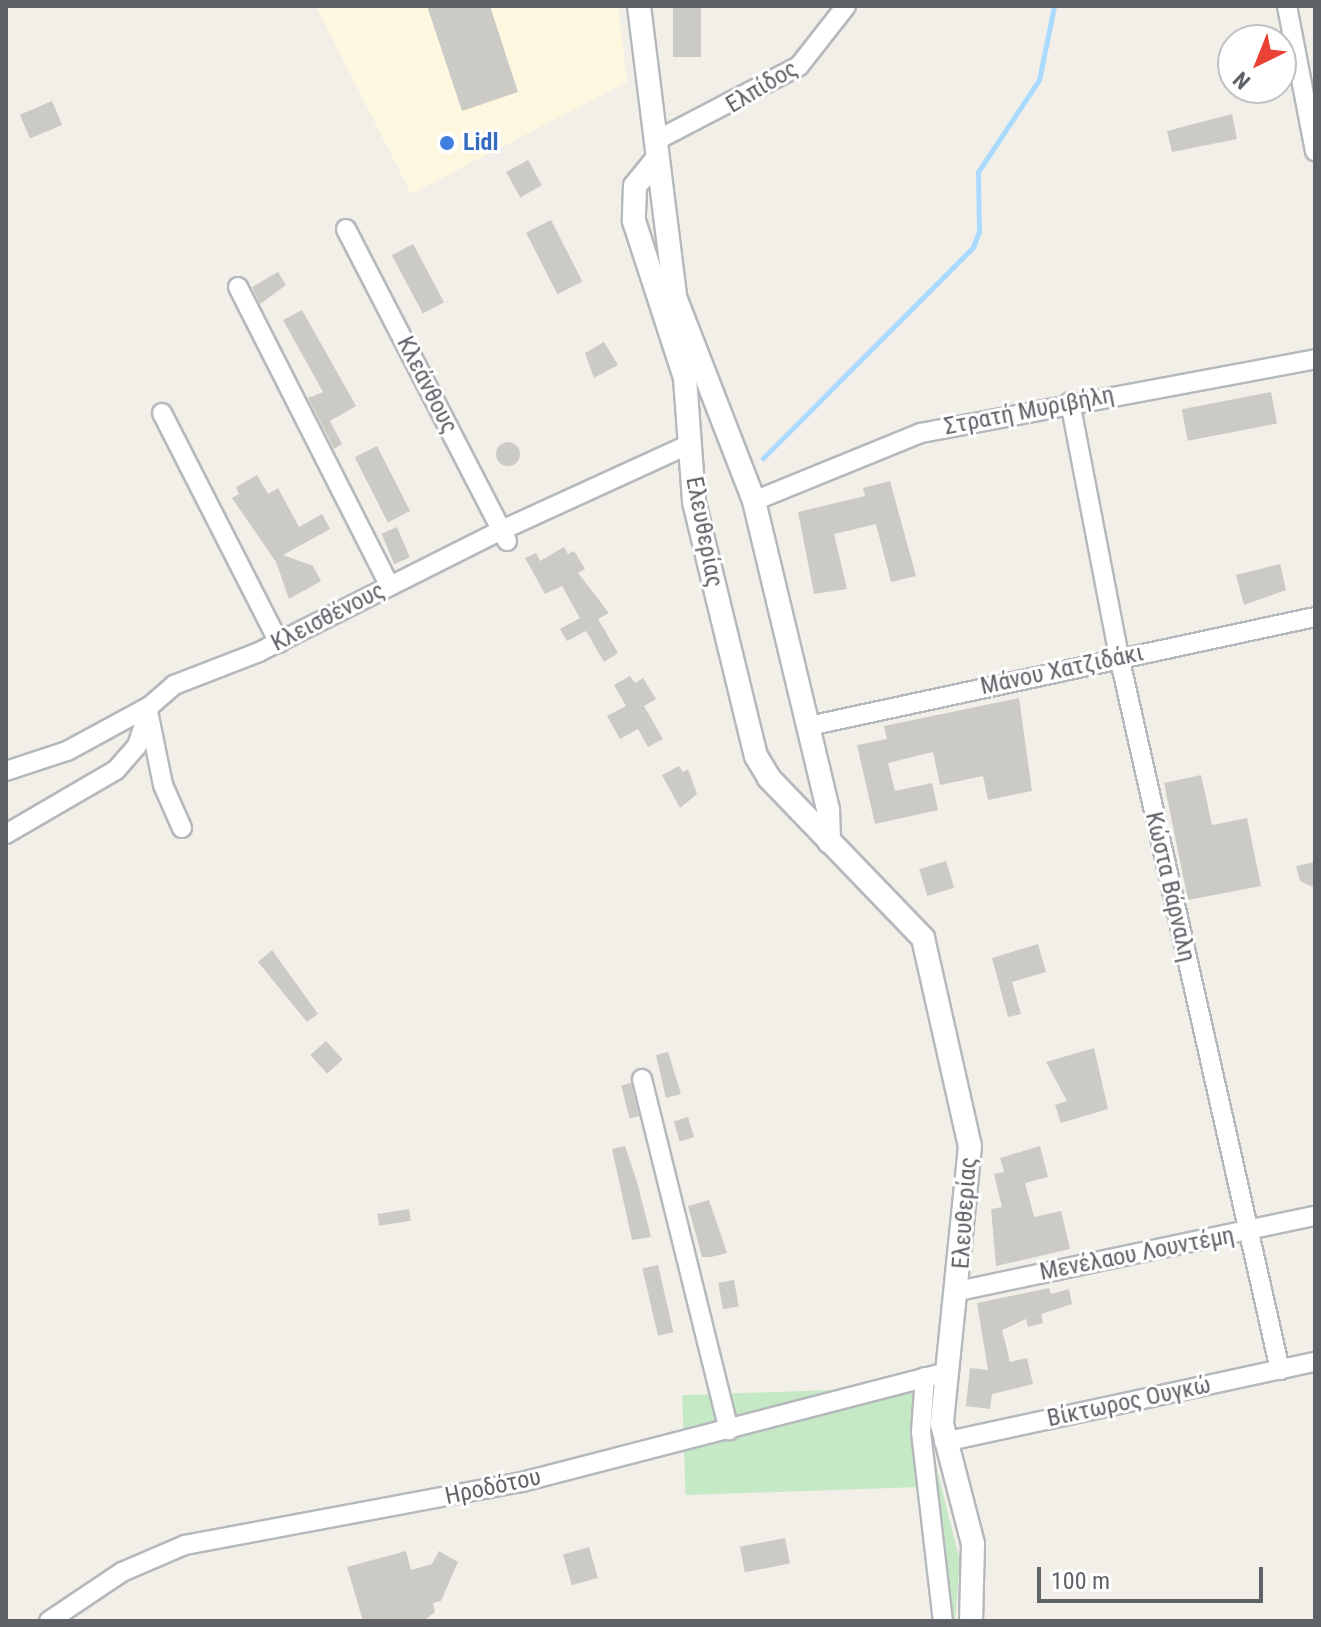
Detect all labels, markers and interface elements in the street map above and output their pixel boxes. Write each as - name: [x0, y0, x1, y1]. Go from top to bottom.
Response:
- north arrow: [1217, 24, 1297, 104]
- street label: Ελπίδος: [721, 54, 803, 120]
- text: N: [1228, 67, 1255, 94]
- place label: Lidl: [463, 129, 498, 157]
- marker: Lidl: [438, 134, 456, 152]
- street label: Κλεάνθους: [390, 332, 464, 438]
- street label: Στρατή Μυριβήλη: [942, 380, 1116, 442]
- street label: Ελευθερίας: [679, 474, 729, 590]
- street label: Κλεισθένους: [267, 576, 389, 658]
- street label: Μάνου Χατζιδάκι: [978, 639, 1146, 701]
- street label: Κώστα Βάρναλη: [1139, 809, 1201, 965]
- street label: Ελευθερίας: [947, 1156, 983, 1270]
- street label: Μενέλαου Λουντέμη: [1037, 1221, 1237, 1287]
- street label: Βίκτωρος Ουγκώ: [1045, 1371, 1213, 1433]
- street label: Ηροδότου: [443, 1463, 543, 1511]
- scale bar: [1041, 1551, 1267, 1601]
- text: 100 m: [1051, 1567, 1110, 1595]

